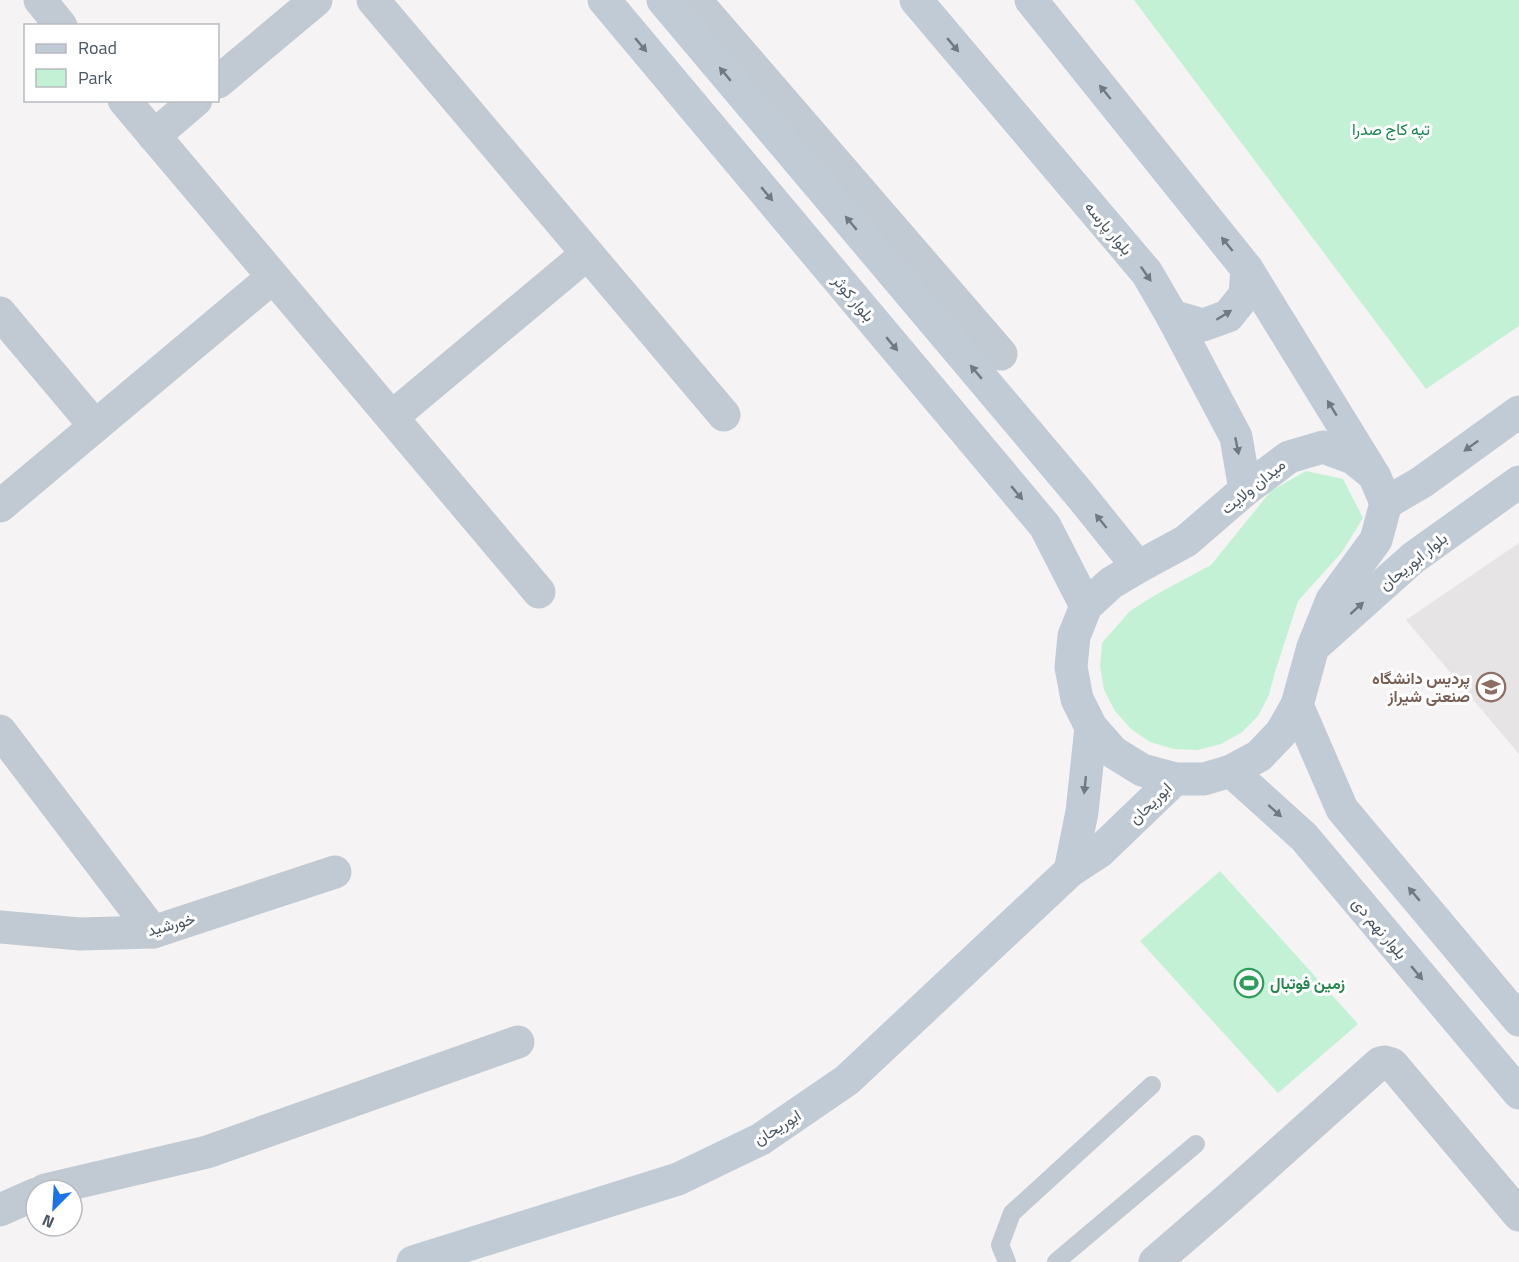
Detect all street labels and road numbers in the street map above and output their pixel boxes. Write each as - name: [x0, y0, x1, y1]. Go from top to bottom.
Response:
- street label: بلوار پارسه: [1079, 196, 1139, 260]
- street label: بلوار کوثر: [827, 268, 881, 327]
- street label: میدان ولایت: [1216, 452, 1290, 520]
- street label: بلوار ابوریحان: [1374, 526, 1452, 596]
- street label: ابوریحان: [1123, 776, 1177, 830]
- street label: بلوار نهم دی: [1347, 892, 1413, 964]
- street label: خورشید: [144, 906, 198, 942]
- street label: ابوریحان: [749, 1103, 805, 1151]

